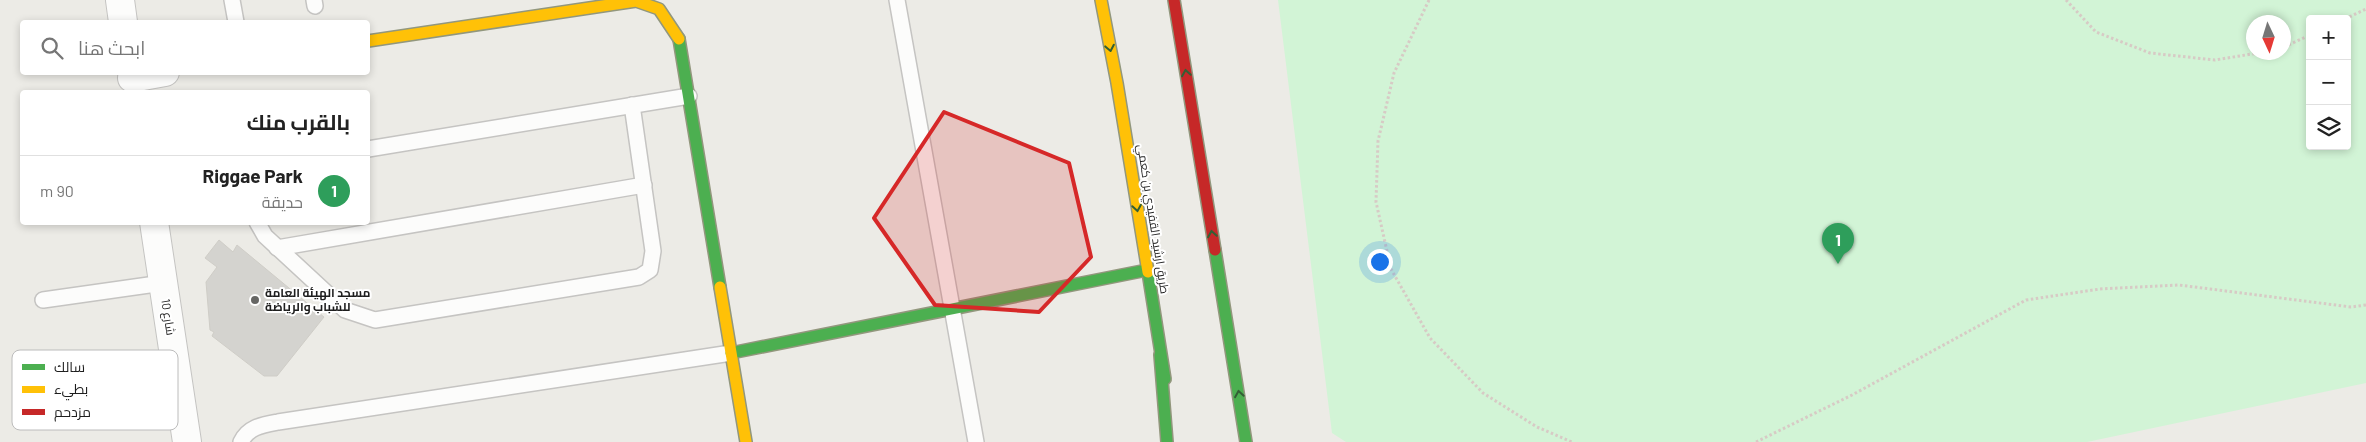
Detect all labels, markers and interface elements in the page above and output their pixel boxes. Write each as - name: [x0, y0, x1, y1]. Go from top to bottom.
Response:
- north arrow: [2246, 15, 2291, 60]
- map controls: [2306, 15, 2351, 150]
- button: +: [2306, 15, 2351, 60]
- search box: [20, 20, 370, 75]
- icon: search: [38, 34, 66, 62]
- text: ابحث هنا: [78, 36, 145, 59]
- one-way arrow: [1105, 43, 1115, 52]
- button: −: [2306, 60, 2351, 105]
- one-way arrow: [1181, 69, 1192, 77]
- button: layers: [2306, 105, 2351, 150]
- text: بالقرب منك: [247, 109, 350, 134]
- street label: طريق ارشيد القفيدي بن كعمي: [1131, 143, 1173, 295]
- text: Riggae Park: [203, 164, 303, 187]
- text: 90 m: [40, 181, 74, 200]
- text: 1: [331, 181, 337, 200]
- text: حديقة: [262, 192, 303, 211]
- one-way arrow: [1131, 205, 1142, 213]
- pin: 1: [1822, 223, 1854, 264]
- one-way arrow: [1208, 229, 1218, 238]
- your location: [1367, 249, 1393, 275]
- place label: مسجد الهيئة العامة للشباب والرياضة: [265, 285, 371, 315]
- marker: مسجد الهيئة العامة للشباب والرياضة: [249, 294, 261, 306]
- street label: شارع 10: [157, 298, 179, 336]
- legend: [12, 350, 178, 430]
- text: سالك: [54, 358, 85, 375]
- text: بطيء: [54, 380, 88, 401]
- one-way arrow: [1234, 390, 1244, 398]
- text: مزدحم: [54, 403, 91, 422]

